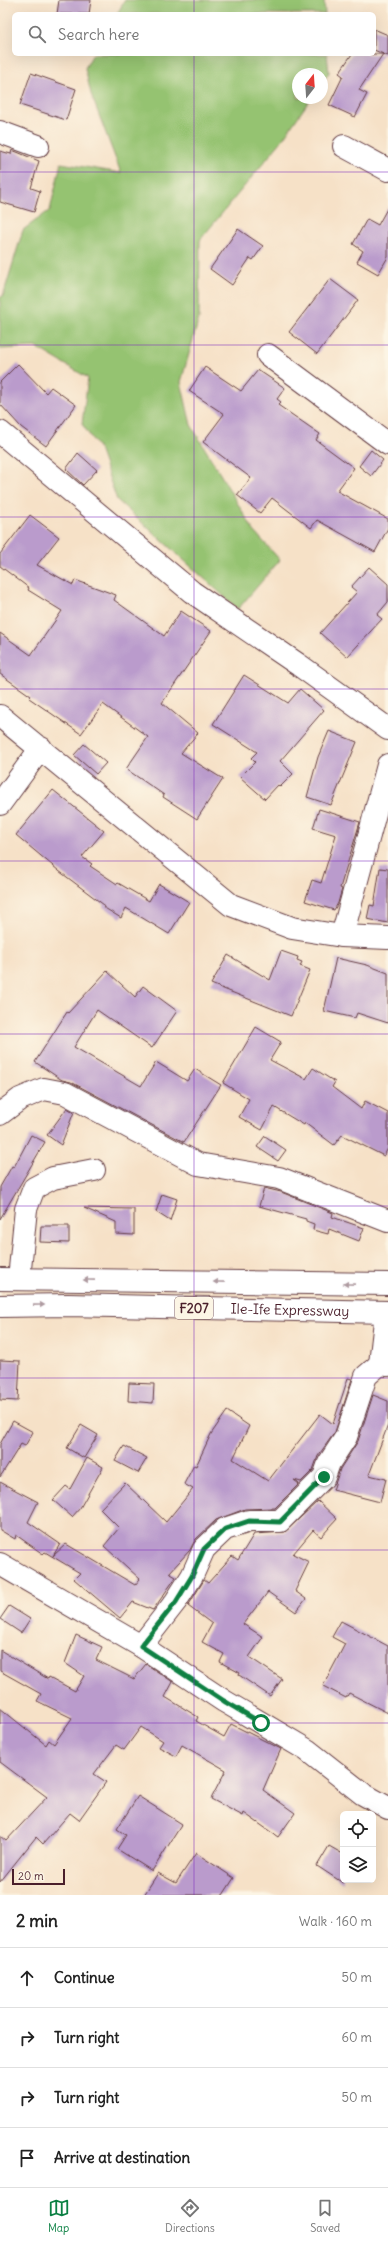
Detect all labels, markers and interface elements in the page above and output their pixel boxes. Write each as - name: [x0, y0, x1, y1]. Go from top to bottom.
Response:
- search box: [12, 12, 376, 56]
- icon: search: [26, 23, 48, 45]
- text: Search here: [58, 25, 139, 44]
- north arrow: [292, 68, 328, 104]
- one-way arrow: [83, 1277, 95, 1284]
- one-way arrow: [212, 1279, 225, 1285]
- one-way arrow: [342, 1281, 355, 1287]
- road number: F207: [175, 1297, 213, 1319]
- street label: Ile-Ife Expressway: [230, 1300, 350, 1320]
- one-way arrow: [33, 1302, 45, 1309]
- route end: [315, 1468, 333, 1486]
- route start: [252, 1714, 270, 1732]
- map controls: [340, 1811, 376, 1883]
- button: locate: [340, 1811, 376, 1847]
- button: layers: [340, 1847, 376, 1883]
- scale bar: [12, 1867, 65, 1886]
- text: 20 m: [18, 1869, 44, 1883]
- text: 2 min: [16, 1910, 58, 1932]
- text: Walk · 160 m: [299, 1913, 372, 1930]
- icon: ahead: [16, 1967, 38, 1989]
- text: Continue: [54, 1968, 115, 1987]
- text: 50 m: [341, 1969, 372, 1986]
- icon: right: [16, 2027, 38, 2049]
- text: Turn right: [54, 2028, 119, 2047]
- text: 60 m: [341, 2029, 372, 2046]
- icon: right: [16, 2087, 38, 2109]
- text: Turn right: [54, 2088, 119, 2107]
- text: 50 m: [341, 2089, 372, 2106]
- icon: arrive: [16, 2147, 38, 2169]
- text: Arrive at destination: [54, 2148, 190, 2167]
- tab: Map: [48, 2197, 70, 2235]
- tab: Directions: [165, 2197, 215, 2235]
- tab: Saved: [310, 2197, 340, 2235]

